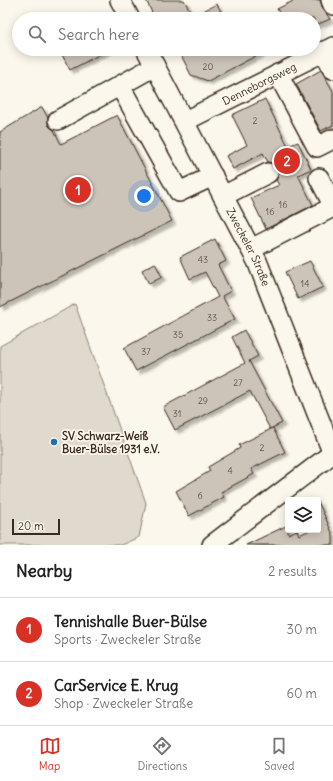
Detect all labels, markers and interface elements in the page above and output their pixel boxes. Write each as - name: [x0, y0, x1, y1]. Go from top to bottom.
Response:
- search box: [12, 12, 321, 56]
- icon: search: [26, 23, 48, 45]
- text: Search here: [58, 25, 139, 44]
- street label: Denneborgsweg: [220, 60, 299, 108]
- house number: 20: [203, 61, 214, 72]
- house number: 2: [253, 115, 258, 126]
- pin: 2: [274, 146, 300, 176]
- pin: 1: [65, 175, 91, 205]
- your location: [134, 186, 154, 206]
- house number: 16: [279, 199, 287, 210]
- street label: Zweckeler Straße: [223, 206, 273, 288]
- house number: 16: [266, 206, 274, 217]
- house number: 43: [198, 254, 208, 265]
- house number: 14: [301, 278, 309, 289]
- house number: 33: [207, 312, 217, 323]
- house number: 35: [173, 329, 183, 340]
- house number: 37: [141, 346, 151, 357]
- house number: 27: [233, 377, 243, 388]
- house number: 29: [198, 395, 208, 406]
- house number: 31: [173, 408, 181, 419]
- place label: SV Schwarz-Weiß Buer-Bülse 1931 e.V.: [62, 429, 160, 456]
- marker: SV Schwarz-Weiß Buer-Bülse 1931 e.V.: [49, 437, 59, 447]
- house number: 2: [260, 442, 265, 453]
- house number: 4: [227, 465, 233, 476]
- house number: 6: [197, 490, 203, 501]
- map controls: [285, 497, 321, 533]
- button: layers: [285, 497, 321, 533]
- scale bar: [12, 517, 60, 536]
- text: 20 m: [18, 519, 44, 533]
- text: Nearby: [16, 560, 72, 582]
- text: 2 results: [268, 563, 317, 580]
- text: Tennishalle Buer-Bülse: [54, 612, 207, 631]
- text: 1: [26, 621, 32, 638]
- text: 30 m: [287, 621, 317, 638]
- text: Sports · Zweckeler Straße: [54, 631, 201, 648]
- text: CarService E. Krug: [54, 676, 178, 695]
- text: 2: [25, 685, 33, 702]
- text: 60 m: [286, 685, 317, 702]
- text: Shop · Zweckeler Straße: [54, 695, 193, 712]
- tab: Map: [39, 735, 61, 773]
- tab: Directions: [138, 735, 187, 773]
- tab: Saved: [264, 735, 294, 773]

